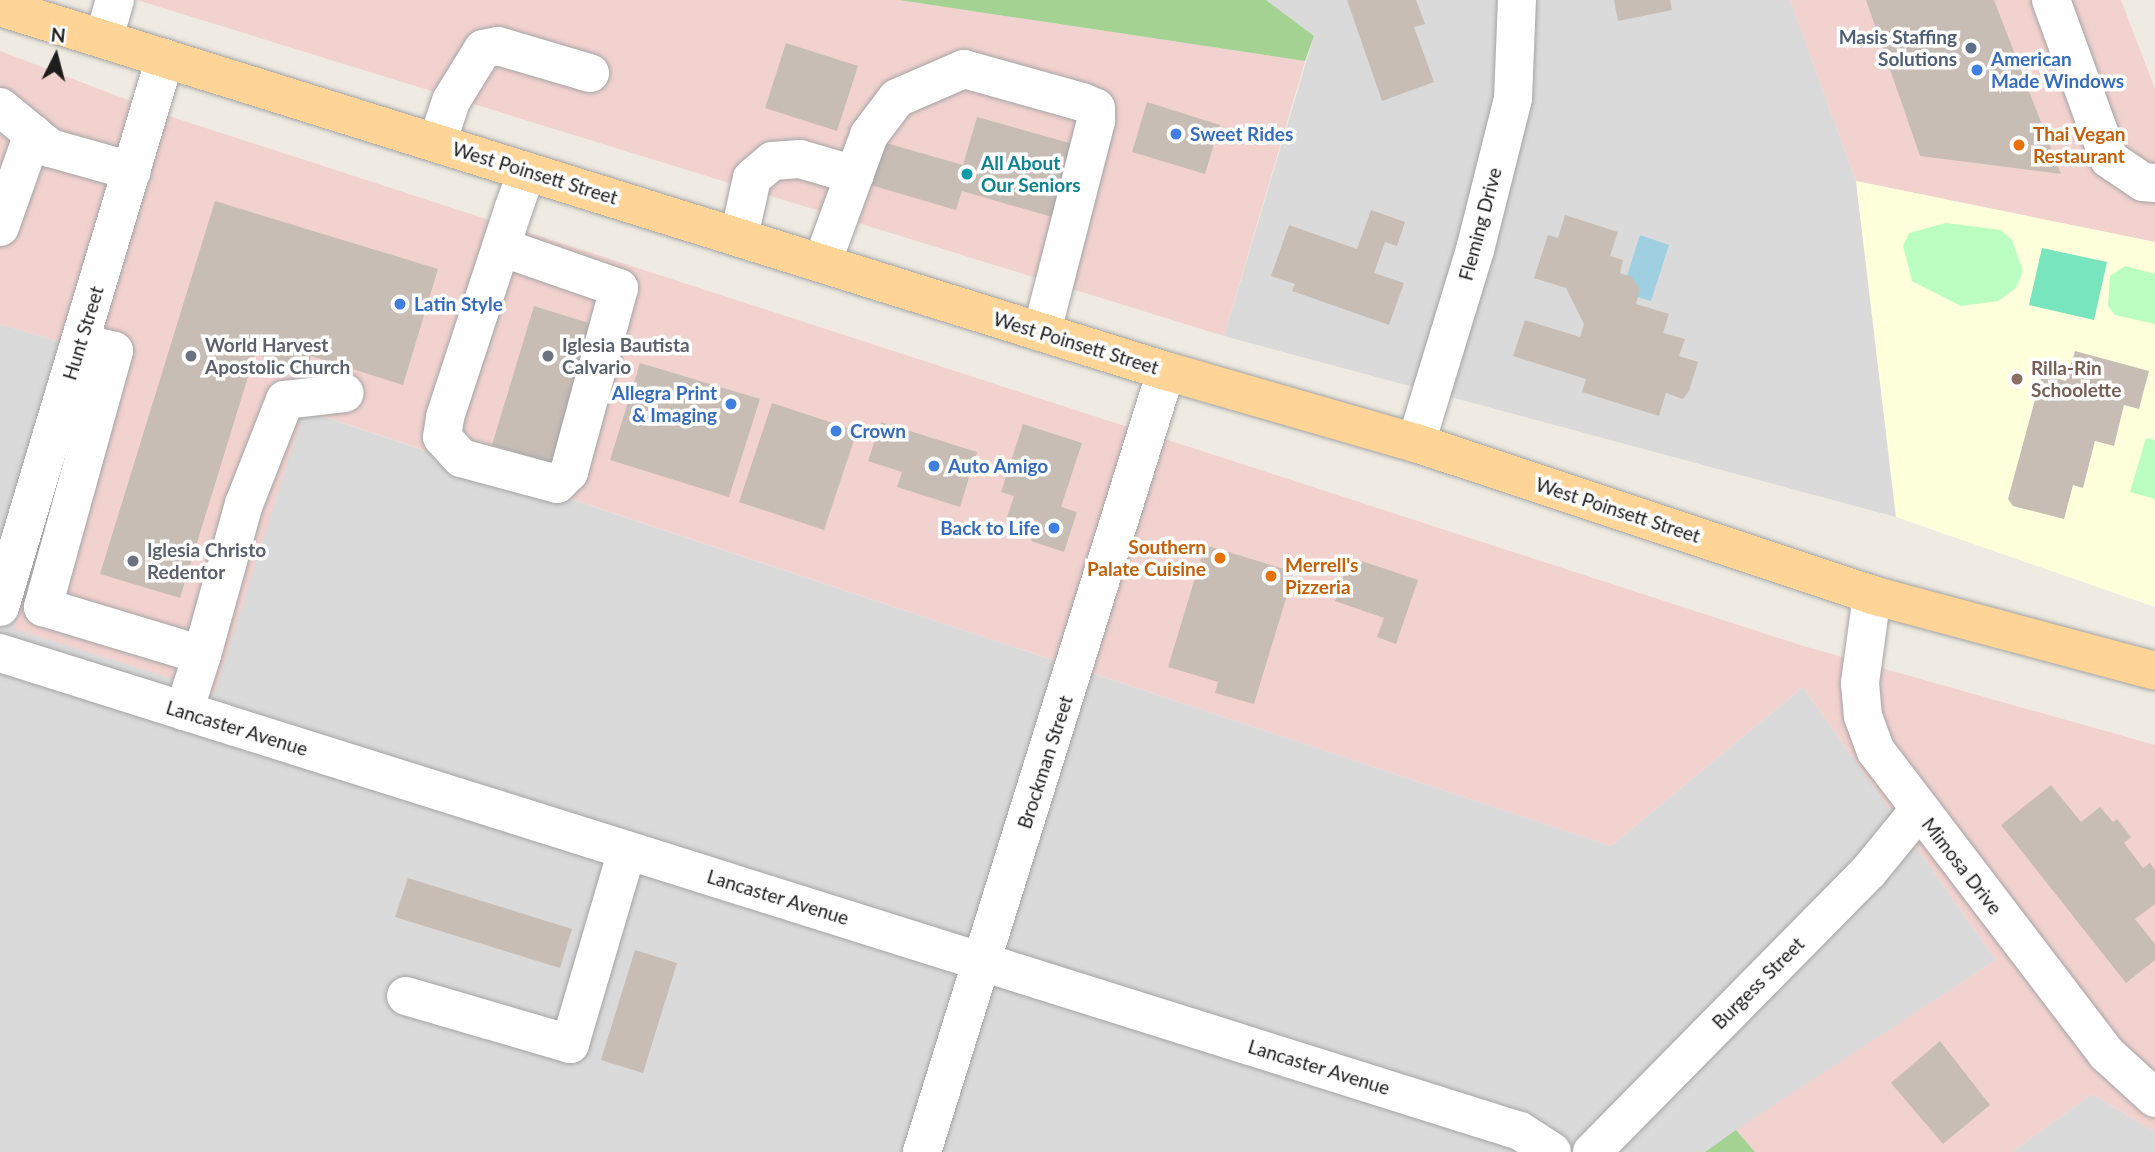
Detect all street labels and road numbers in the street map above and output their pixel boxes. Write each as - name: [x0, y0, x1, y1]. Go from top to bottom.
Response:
- street label: West Poinsett Street: [450, 137, 620, 209]
- street label: Fleming Drive: [1454, 165, 1506, 283]
- street label: Hunt Street: [58, 283, 108, 383]
- street label: West Poinsett Street: [991, 307, 1161, 379]
- street label: West Poinsett Street: [1533, 473, 1703, 547]
- street label: Brockman Street: [1013, 693, 1077, 831]
- street label: Lancaster Avenue: [163, 695, 311, 761]
- street label: Mimosa Drive: [1917, 813, 2007, 919]
- street label: Lancaster Avenue: [704, 864, 852, 930]
- street label: Burgess Street: [1707, 932, 1809, 1034]
- street label: Lancaster Avenue: [1245, 1034, 1393, 1100]

